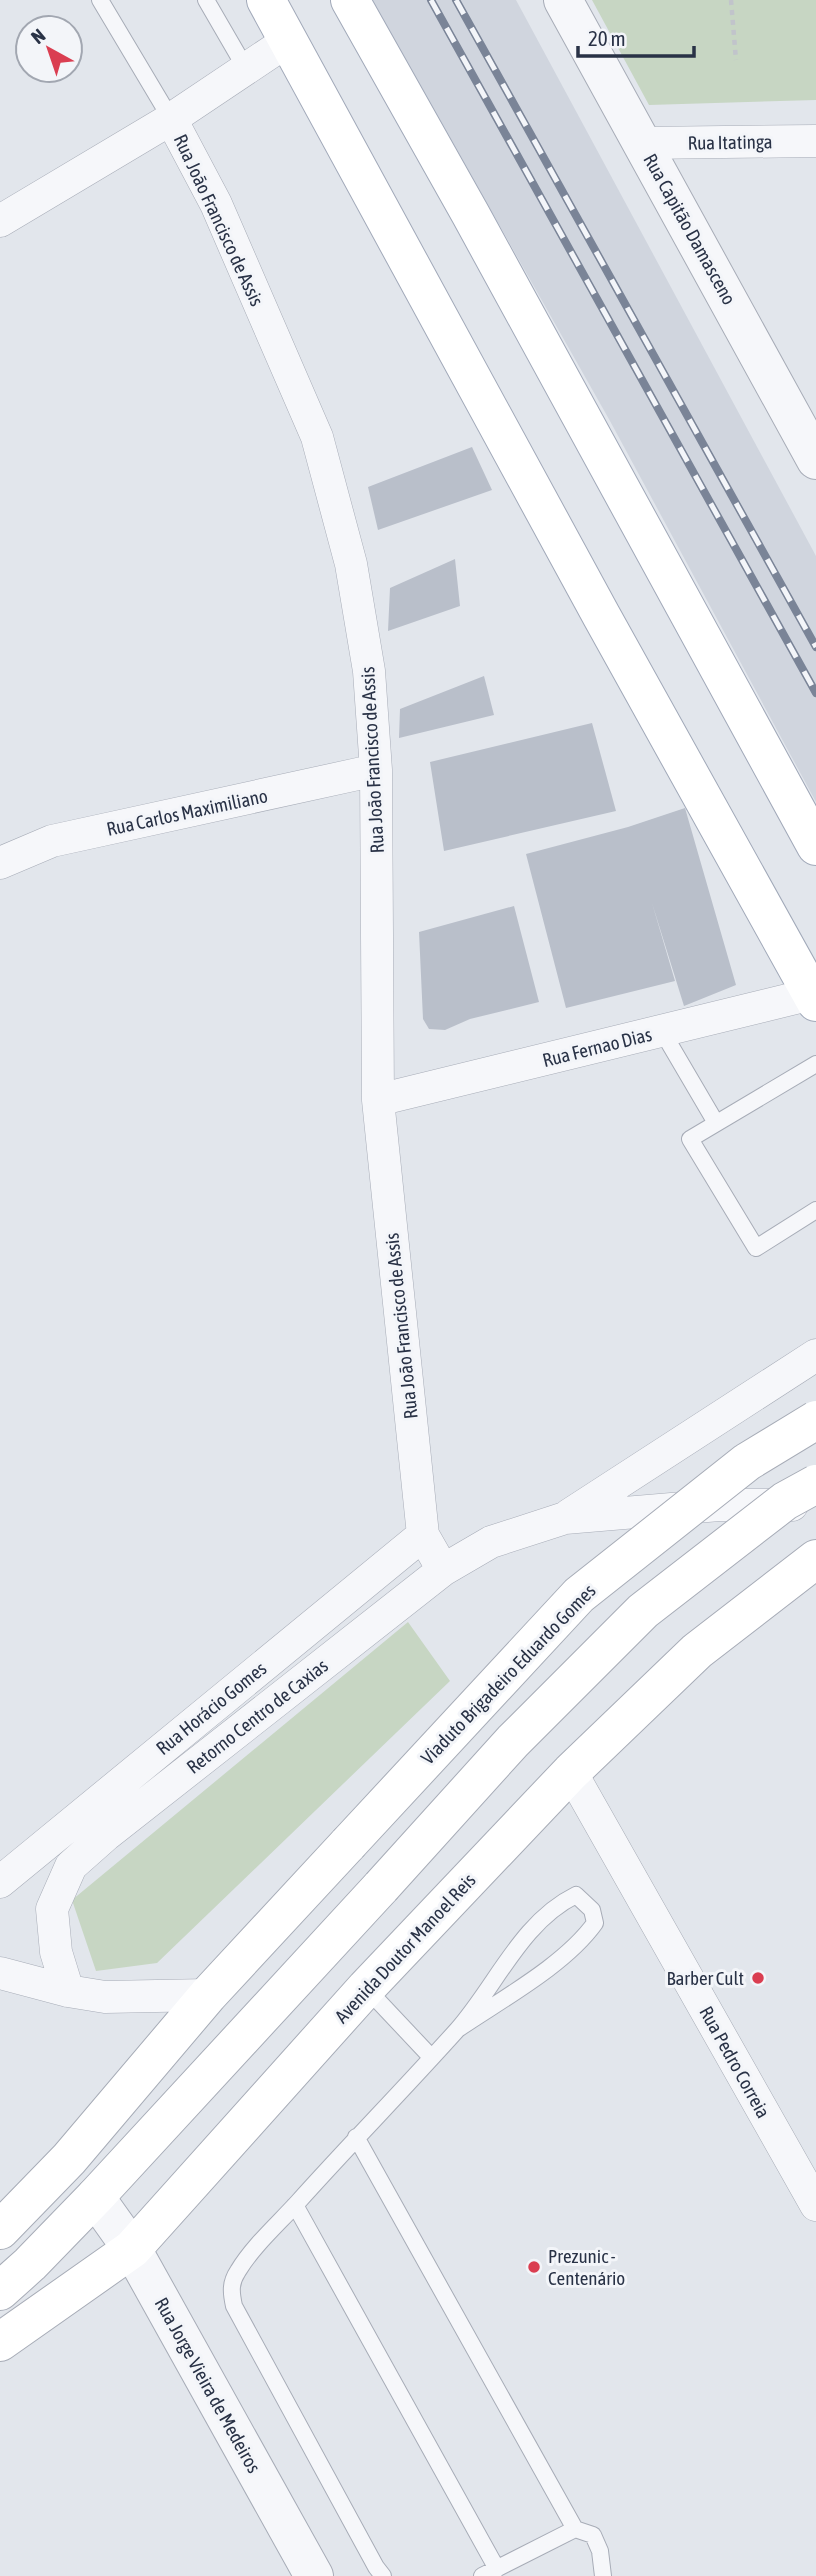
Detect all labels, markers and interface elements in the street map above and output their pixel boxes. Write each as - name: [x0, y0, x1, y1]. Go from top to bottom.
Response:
- north arrow: [14, 14, 84, 84]
- scale bar: [578, 14, 694, 58]
- text: N: [27, 24, 49, 48]
- text: 20 m: [588, 26, 626, 50]
- street label: Rua Itatinga: [687, 130, 773, 154]
- street label: Rua Joāo Francisco de Assis: [170, 131, 269, 310]
- street label: Rua Capitão Damasceno: [639, 150, 741, 308]
- street label: Rua Joāo Francisco de Assis: [356, 666, 388, 854]
- street label: Rua Carlos Maximiliano: [104, 784, 270, 840]
- street label: Rua Fernao Dias: [540, 1023, 654, 1071]
- street label: Rua Joāo Francisco de Assis: [380, 1232, 422, 1420]
- street label: Viaduto Brigadeiro Eduardo Gomes: [416, 1579, 600, 1769]
- street label: Retorno Centro de Caxias: [182, 1654, 332, 1778]
- street label: Rua Horácio Gomes: [152, 1657, 271, 1759]
- street label: Avenida Doutor Manoel Reis: [330, 1869, 480, 2027]
- place label: Barber Cult: [666, 1967, 744, 1989]
- marker: Barber Cult: [750, 1970, 766, 1986]
- street label: Rua Pedro Correia: [695, 2002, 775, 2122]
- place label: Prezunic - Centenário: [548, 2245, 625, 2289]
- marker: Prezunic - Centenário: [526, 2259, 542, 2275]
- street label: Rua Jorge Vieira de Medeiros: [151, 2293, 266, 2477]

